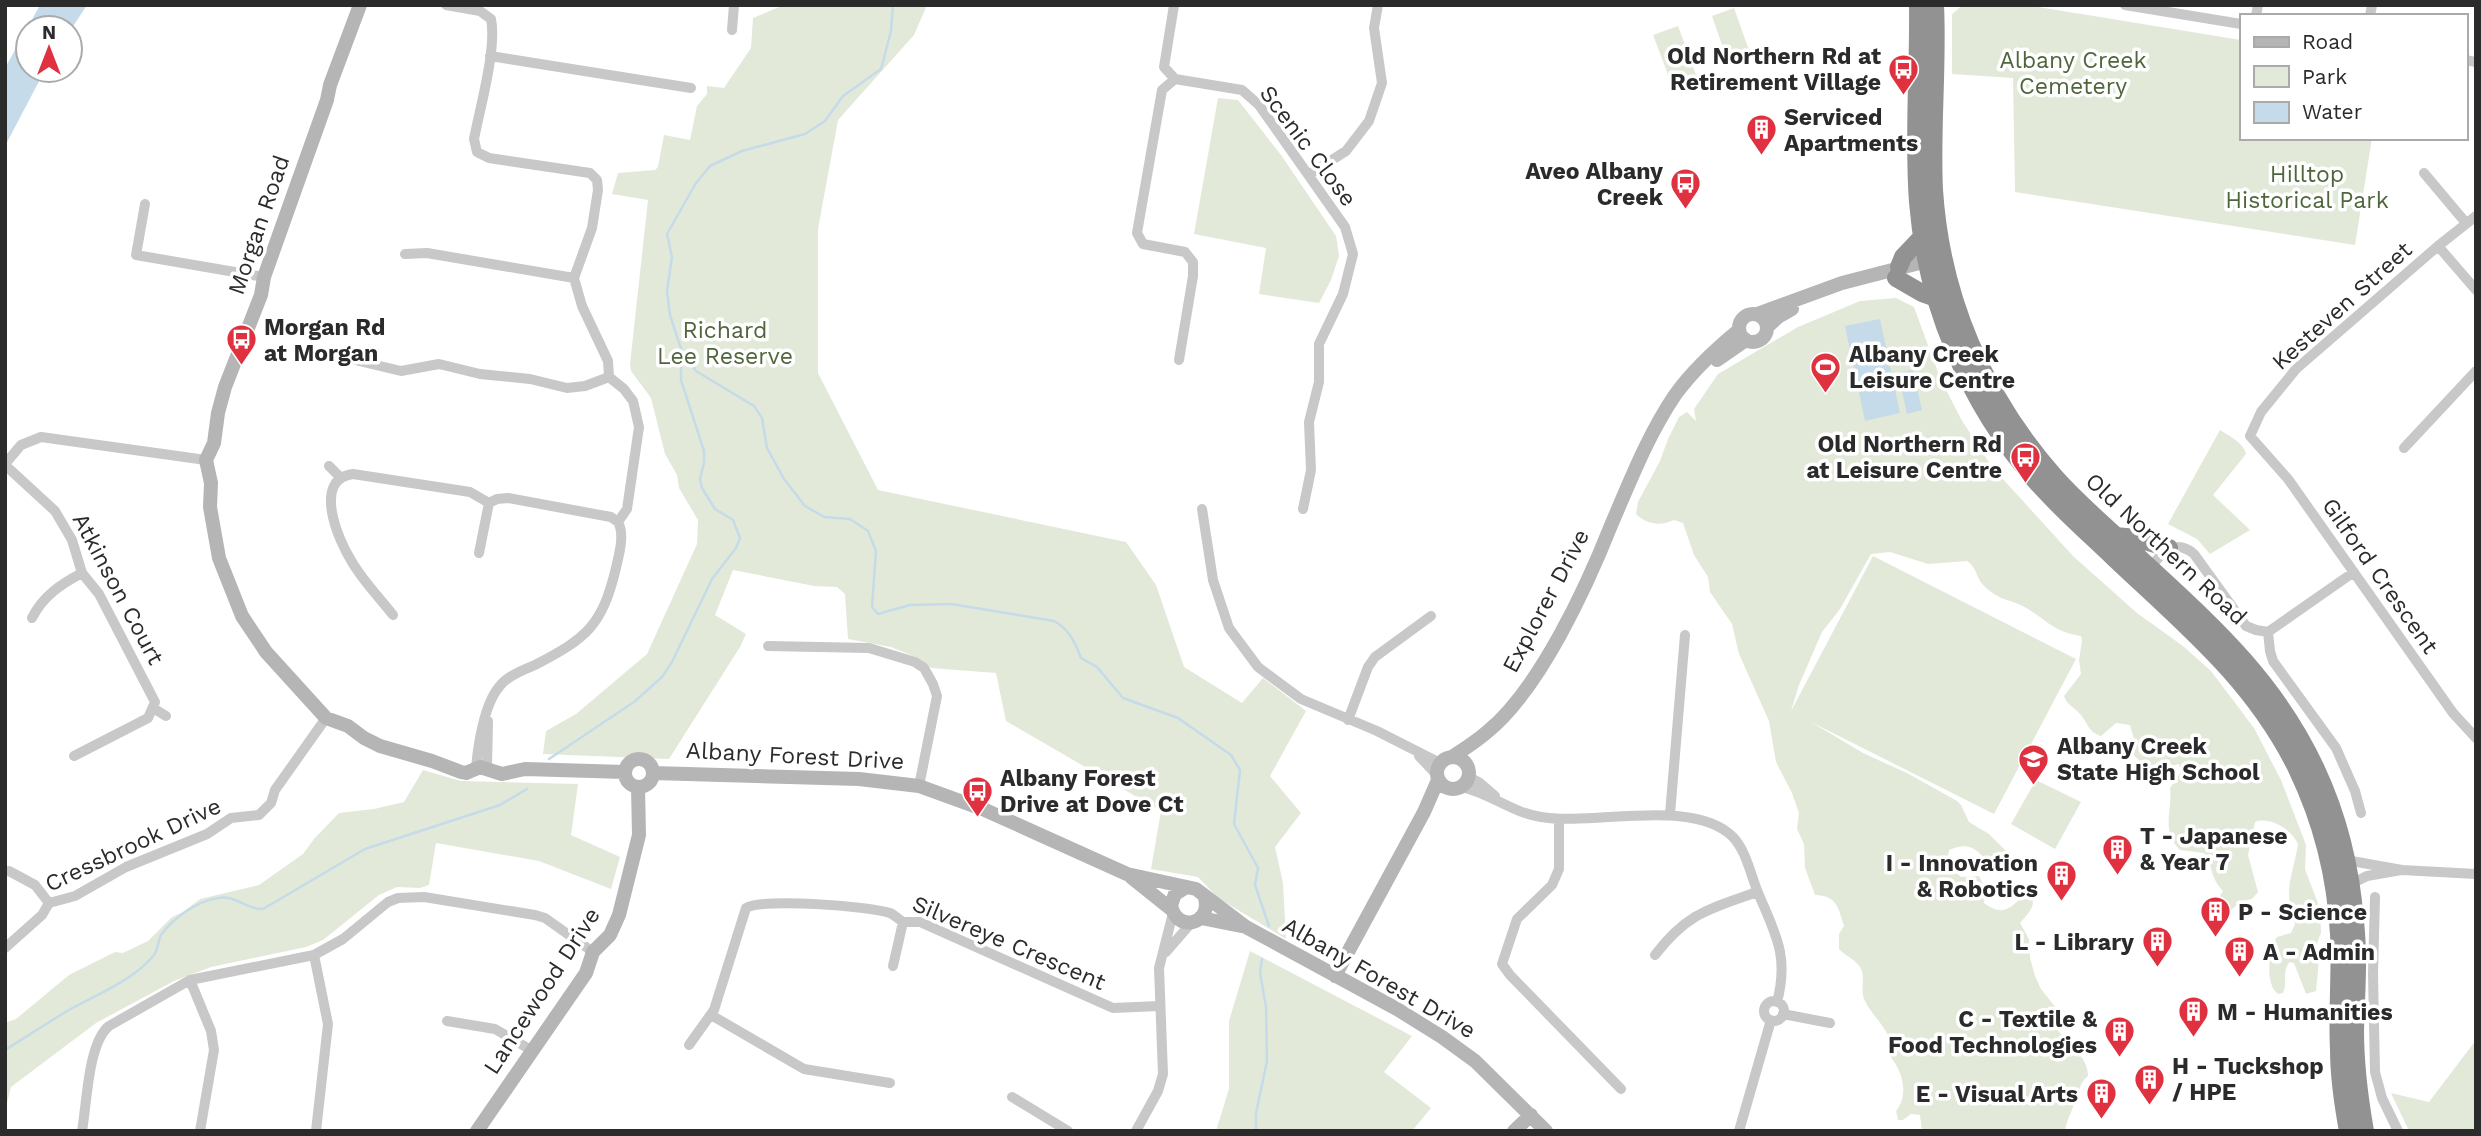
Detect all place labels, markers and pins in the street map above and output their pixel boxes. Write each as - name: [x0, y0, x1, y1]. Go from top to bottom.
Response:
- place label: Old Northern Rd at Retirement Village: [1667, 43, 1881, 96]
- bus stop icon: Old Northern Rd at Retirement Village: [1887, 52, 1921, 96]
- place label: Serviced Apartments: [1784, 104, 1918, 157]
- building icon: Serviced Apartments: [1744, 113, 1778, 157]
- place label: Aveo Albany Creek: [1525, 158, 1664, 211]
- bus stop icon: Aveo Albany Creek: [1669, 167, 1703, 211]
- place label: Morgan Rd at Morgan: [264, 314, 385, 367]
- bus stop icon: Morgan Rd at Morgan: [224, 323, 258, 367]
- place label: Albany Creek Leisure Centre: [1849, 341, 2015, 394]
- sports icon: Albany Creek Leisure Centre: [1809, 350, 1843, 394]
- place label: Old Northern Rd at Leisure Centre: [1806, 431, 2002, 484]
- bus stop icon: Old Northern Rd at Leisure Centre: [2008, 440, 2042, 484]
- place label: Albany Creek State High School: [2057, 733, 2260, 786]
- school or university icon: Albany Creek State High School: [2017, 742, 2051, 786]
- place label: Albany Forest Drive at Dove Ct: [1000, 765, 1184, 818]
- bus stop icon: Albany Forest Drive at Dove Ct: [960, 774, 994, 818]
- place label: T - Japanese & Year 7: [2140, 823, 2288, 876]
- building icon: T - Japanese & Year 7: [2100, 832, 2134, 876]
- place label: I - Innovation & Robotics: [1886, 850, 2038, 903]
- building icon: I - Innovation & Robotics: [2044, 859, 2078, 903]
- building icon: P - Science: [2198, 895, 2232, 939]
- place label: P - Science: [2238, 899, 2367, 926]
- building icon: L - Library: [2140, 925, 2174, 969]
- place label: L - Library: [2015, 929, 2134, 956]
- building icon: A - Admin: [2223, 935, 2257, 979]
- place label: A - Admin: [2263, 939, 2375, 966]
- building icon: M - Humanities: [2177, 995, 2211, 1039]
- place label: M - Humanities: [2217, 999, 2393, 1026]
- place label: C - Textile & Food Technologies: [1888, 1006, 2097, 1059]
- building icon: C - Textile & Food Technologies: [2103, 1015, 2137, 1059]
- place label: H - Tuckshop / HPE: [2172, 1053, 2324, 1106]
- building icon: H - Tuckshop / HPE: [2132, 1062, 2166, 1106]
- building icon: E - Visual Arts: [2084, 1077, 2118, 1121]
- place label: E - Visual Arts: [1916, 1081, 2078, 1108]

